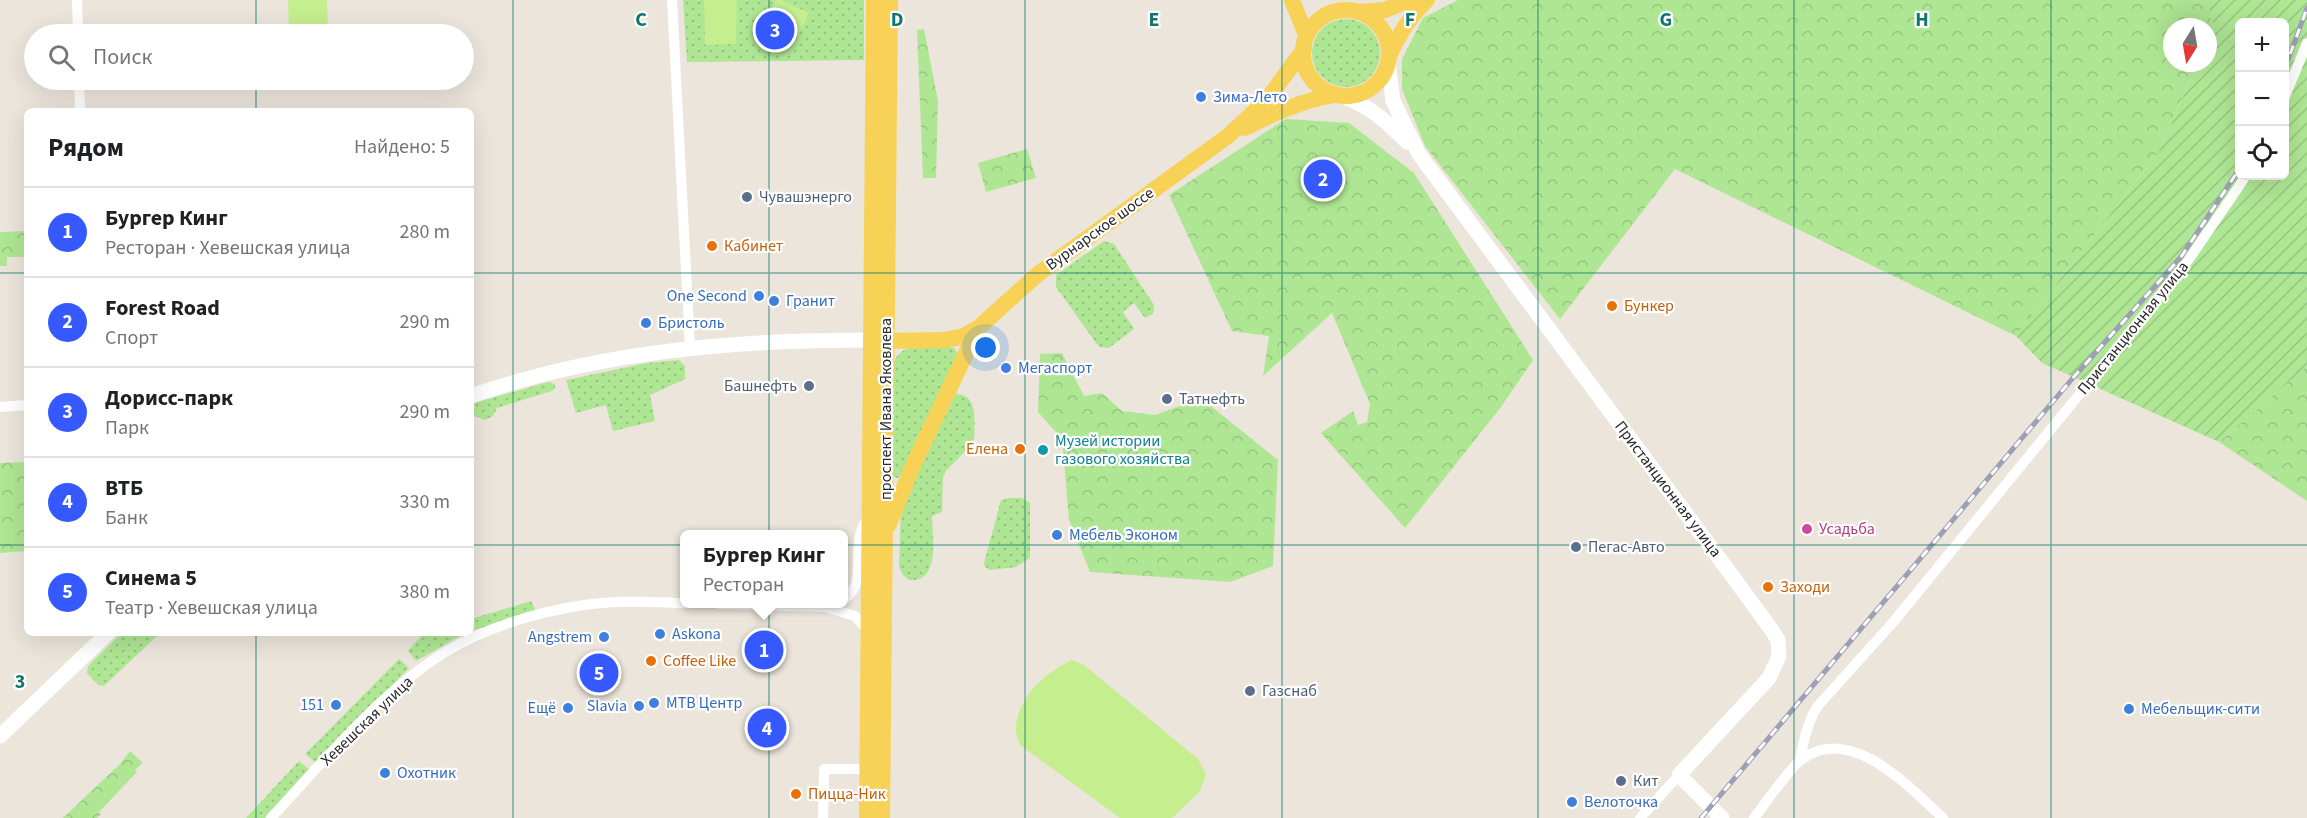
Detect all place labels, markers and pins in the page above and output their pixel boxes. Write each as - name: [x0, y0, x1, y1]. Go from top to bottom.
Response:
- pin: 3: [756, 8, 794, 52]
- place label: Зима-Лето: [1213, 86, 1287, 108]
- marker: Зима-Лето: [1194, 90, 1208, 104]
- pin: 2: [1304, 156, 1342, 201]
- place label: Чувашэнерго: [759, 186, 852, 208]
- marker: Чувашэнерго: [740, 190, 754, 204]
- place label: Кабинет: [724, 235, 783, 257]
- marker: Кабинет: [705, 239, 719, 253]
- place label: One Second: [667, 285, 747, 307]
- marker: One Second: [752, 289, 766, 303]
- place label: Гранит: [786, 290, 835, 312]
- marker: Гранит: [767, 294, 781, 308]
- place label: Бункер: [1624, 295, 1674, 317]
- marker: Бункер: [1605, 299, 1619, 313]
- place label: Бристоль: [658, 312, 725, 334]
- marker: Бристоль: [639, 316, 653, 330]
- place label: Мегаспорт: [1018, 357, 1092, 379]
- marker: Мегаспорт: [999, 361, 1013, 375]
- place label: Башнефть: [724, 375, 797, 397]
- marker: Башнефть: [802, 379, 816, 393]
- place label: Татнефть: [1179, 388, 1245, 410]
- marker: Татнефть: [1160, 392, 1174, 406]
- place label: Музей истории газового хозяйства: [1055, 430, 1190, 470]
- place label: Елена: [966, 438, 1008, 460]
- marker: Елена: [1013, 442, 1027, 456]
- marker: Музей истории газового хозяйства: [1036, 443, 1050, 457]
- place label: Усадьба: [1819, 518, 1875, 540]
- marker: Усадьба: [1800, 522, 1814, 536]
- place label: Мебель Эконом: [1069, 524, 1178, 546]
- marker: Мебель Эконом: [1050, 528, 1064, 542]
- place label: Пегас-Авто: [1588, 536, 1665, 558]
- marker: Пегас-Авто: [1569, 540, 1583, 554]
- place label: Заходи: [1780, 576, 1830, 598]
- marker: Заходи: [1761, 580, 1775, 594]
- place label: Askona: [672, 623, 721, 645]
- place label: Angstrem: [528, 626, 592, 648]
- marker: Askona: [653, 627, 667, 641]
- pin: 1: [744, 628, 783, 672]
- marker: Angstrem: [597, 630, 611, 644]
- pin: 5: [580, 650, 618, 696]
- place label: Coffee Like: [663, 650, 736, 672]
- marker: Coffee Like: [644, 654, 658, 668]
- place label: Газснаб: [1262, 680, 1317, 702]
- marker: Газснаб: [1243, 684, 1257, 698]
- place label: МТВ Центр: [666, 692, 742, 714]
- place label: 151: [300, 694, 324, 716]
- place label: Slavia: [587, 695, 627, 717]
- marker: МТВ Центр: [647, 696, 661, 710]
- place label: Ещё: [527, 697, 556, 719]
- marker: 151: [329, 698, 343, 712]
- place label: Мебельщик-сити: [2141, 698, 2260, 720]
- marker: Slavia: [632, 699, 646, 713]
- marker: Ещё: [561, 701, 575, 715]
- marker: Мебельщик-сити: [2122, 702, 2136, 716]
- pin: 4: [748, 706, 786, 750]
- place label: Охотник: [397, 762, 456, 784]
- marker: Охотник: [378, 766, 392, 780]
- place label: Кит: [1633, 770, 1659, 792]
- marker: Кит: [1614, 774, 1628, 788]
- place label: Пицца-Ник: [808, 783, 886, 805]
- marker: Пицца-Ник: [789, 787, 803, 801]
- place label: Велоточка: [1584, 791, 1658, 813]
- marker: Велоточка: [1565, 795, 1579, 809]

